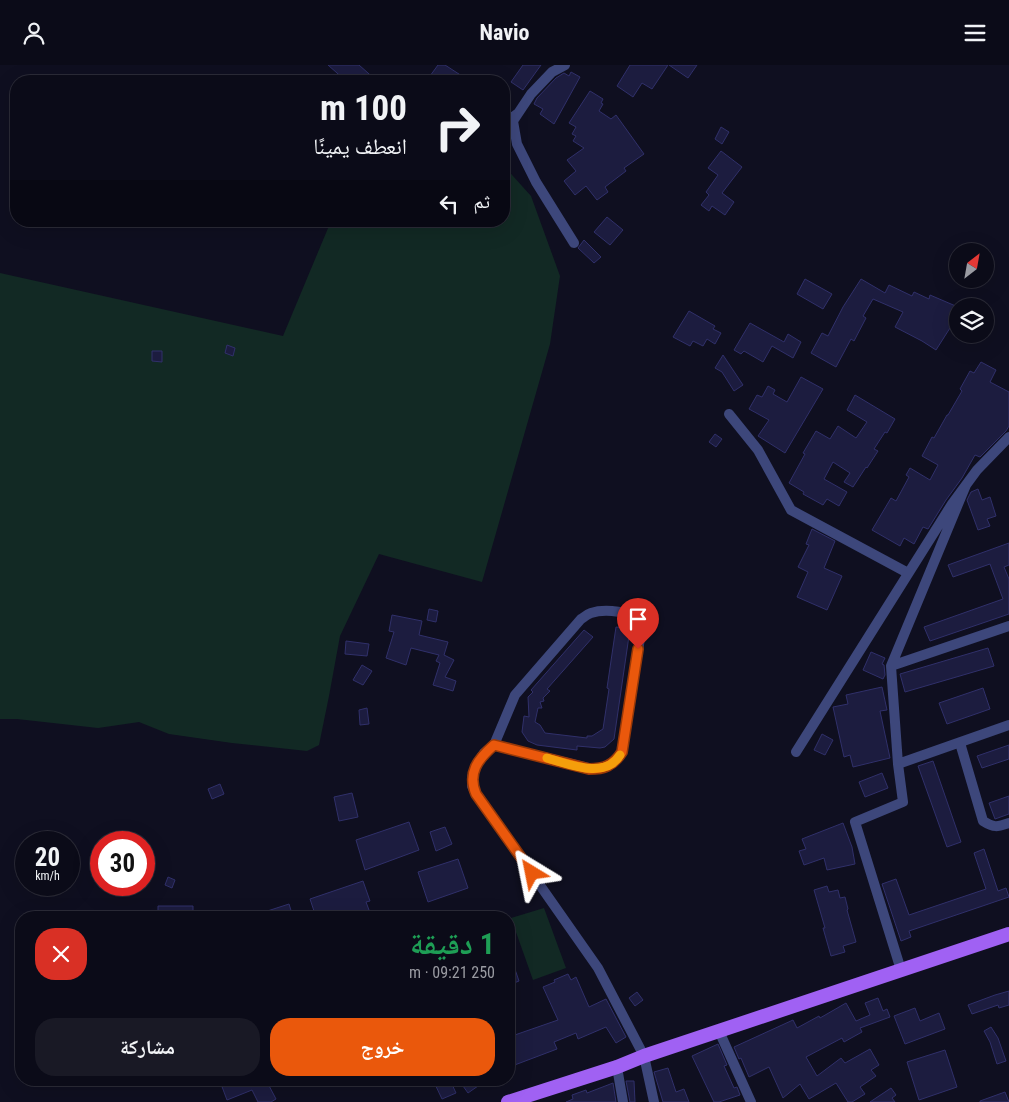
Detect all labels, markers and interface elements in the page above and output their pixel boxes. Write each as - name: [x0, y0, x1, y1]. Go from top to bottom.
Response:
- icon: person: [20, 19, 48, 47]
- icon: menu: [961, 19, 989, 47]
- text: Navio: [479, 20, 530, 45]
- text: 100 m: [320, 88, 407, 129]
- icon: right: [425, 95, 490, 160]
- text: انعطف يمينًا: [313, 134, 407, 159]
- icon: left: [435, 190, 463, 218]
- text: ثم: [473, 190, 490, 213]
- north arrow: [949, 243, 994, 287]
- map controls: [949, 243, 994, 343]
- button: layers: [949, 298, 994, 343]
- pin: [617, 598, 659, 649]
- icon: arrive: [624, 605, 652, 633]
- speed limit sign: 30: [90, 831, 155, 896]
- text: 20: [35, 843, 60, 872]
- position arrow: [505, 846, 557, 898]
- text: km/h: [35, 869, 60, 883]
- text: 1 دقيقة: [410, 926, 495, 961]
- button: close: [35, 928, 87, 980]
- text: 250 m · 09:21: [409, 963, 495, 982]
- button: مشاركة: [35, 1018, 260, 1076]
- button: خروج: [270, 1018, 495, 1076]

